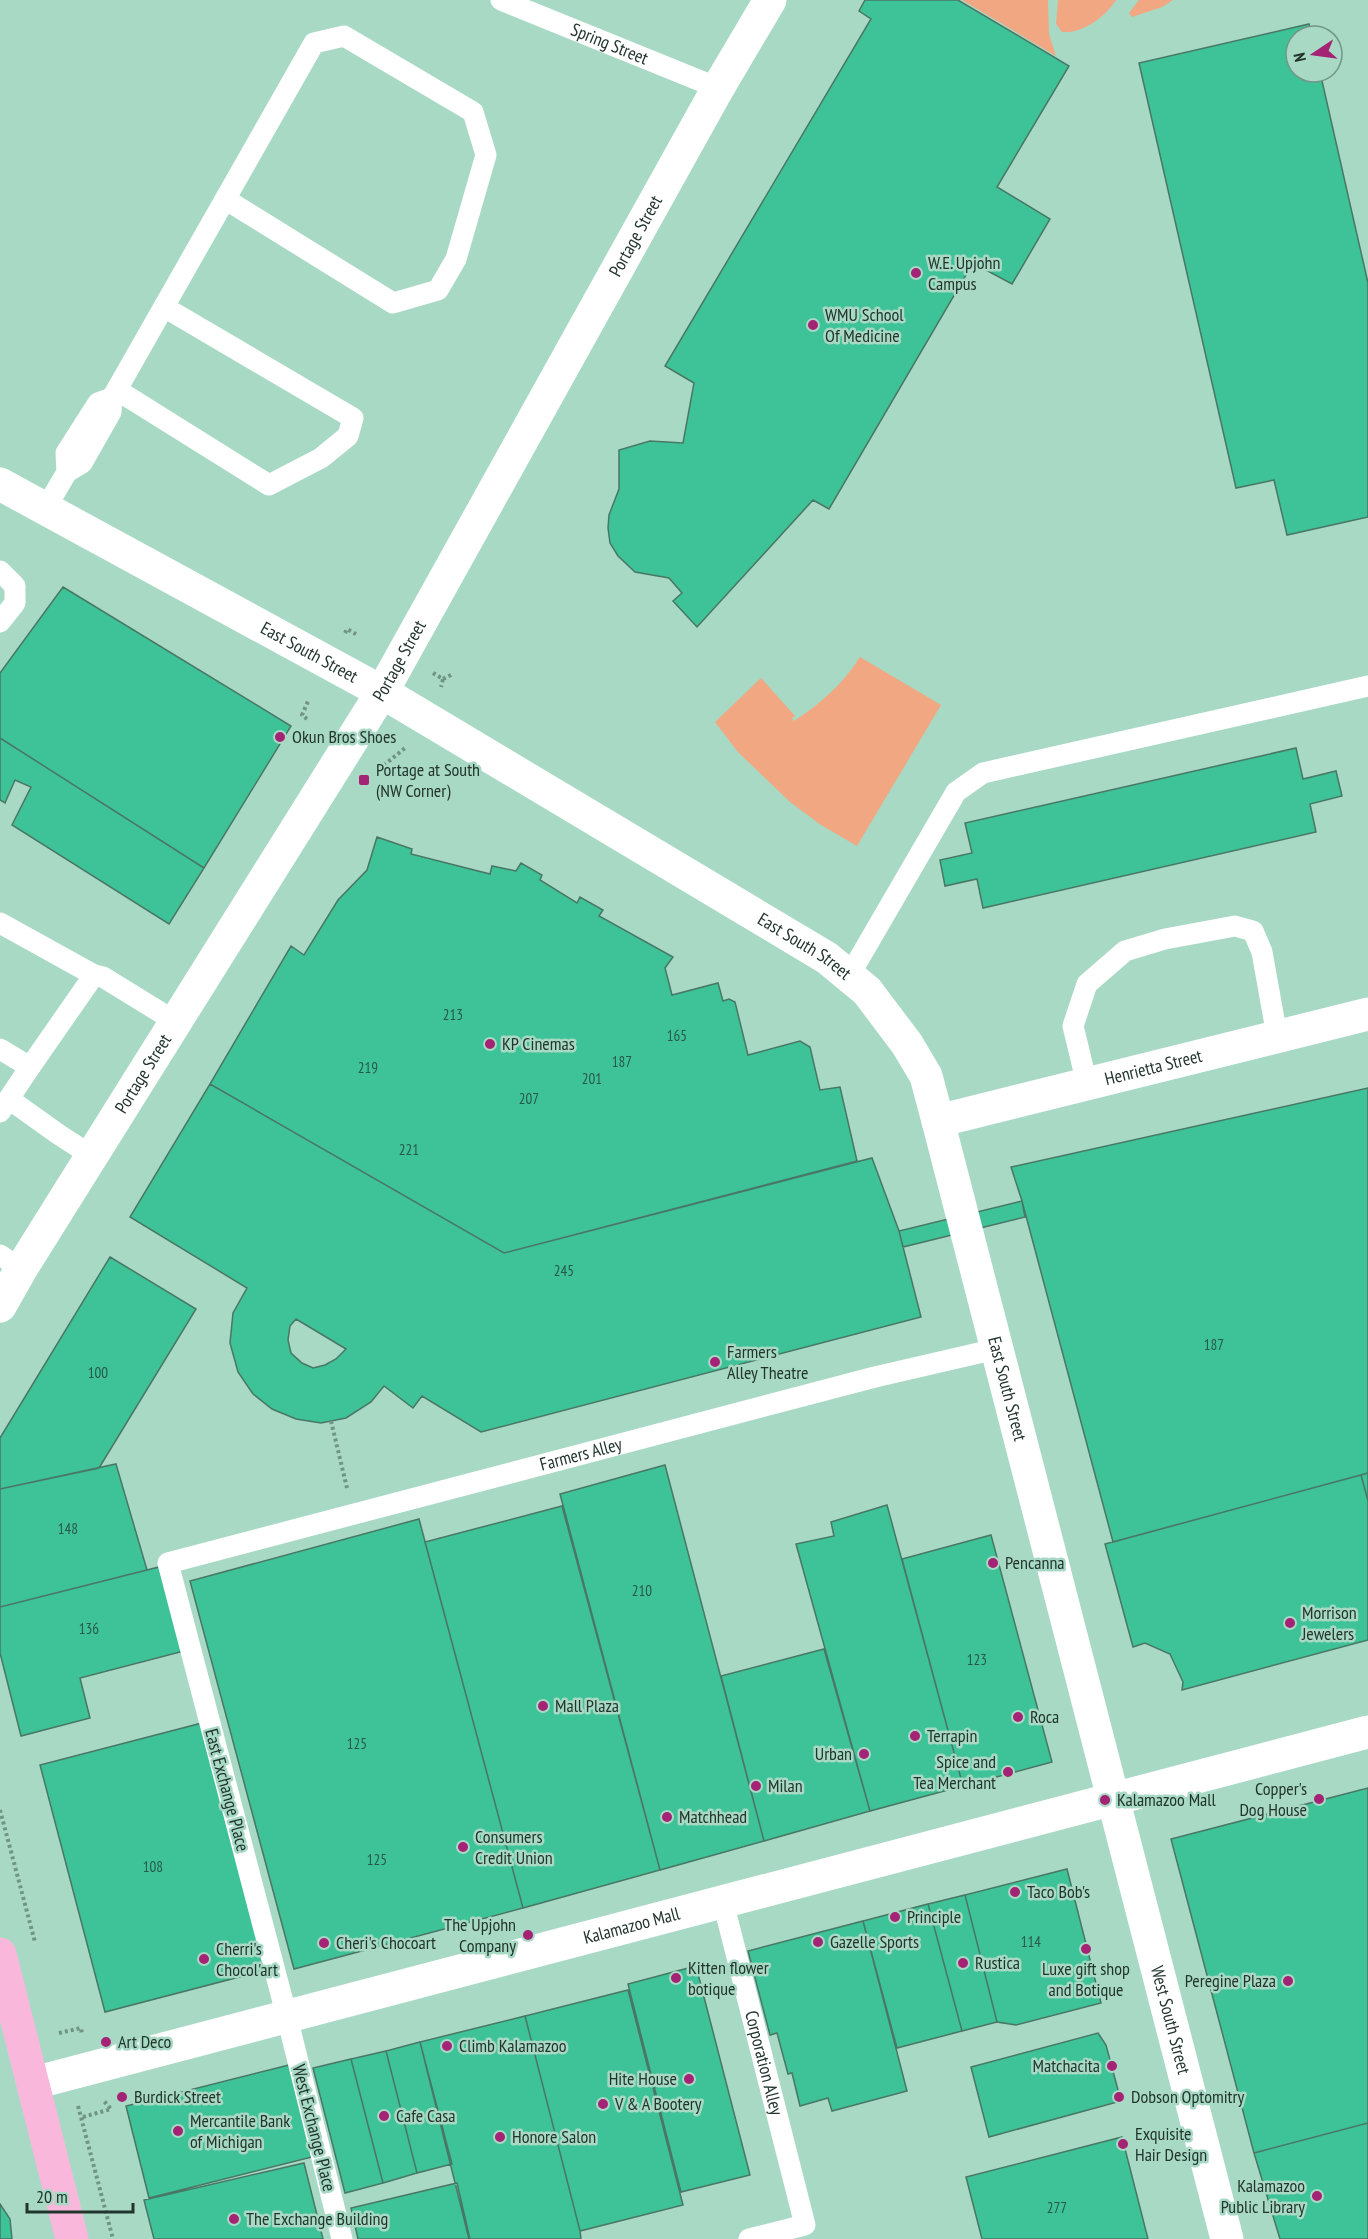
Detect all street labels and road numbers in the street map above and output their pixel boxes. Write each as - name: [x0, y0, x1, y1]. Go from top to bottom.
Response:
- street label: Spring Street: [568, 18, 652, 69]
- street label: Portage Street: [603, 191, 667, 280]
- street label: East South Street: [257, 616, 362, 688]
- street label: Portage Street: [367, 616, 431, 705]
- street label: East South Street: [754, 907, 856, 984]
- street label: Portage Street: [109, 1029, 176, 1117]
- street label: Henrietta Street: [1102, 1044, 1204, 1090]
- street label: East South Street: [983, 1334, 1032, 1443]
- street label: Farmers Alley: [537, 1432, 625, 1476]
- street label: East Exchange Place: [200, 1726, 255, 1854]
- street label: Kalamazoo Mall: [581, 1901, 683, 1949]
- street label: West South Street: [1146, 1963, 1196, 2077]
- street label: Corporation Alley: [740, 2008, 789, 2118]
- street label: West Exchange Place: [288, 2062, 341, 2194]

